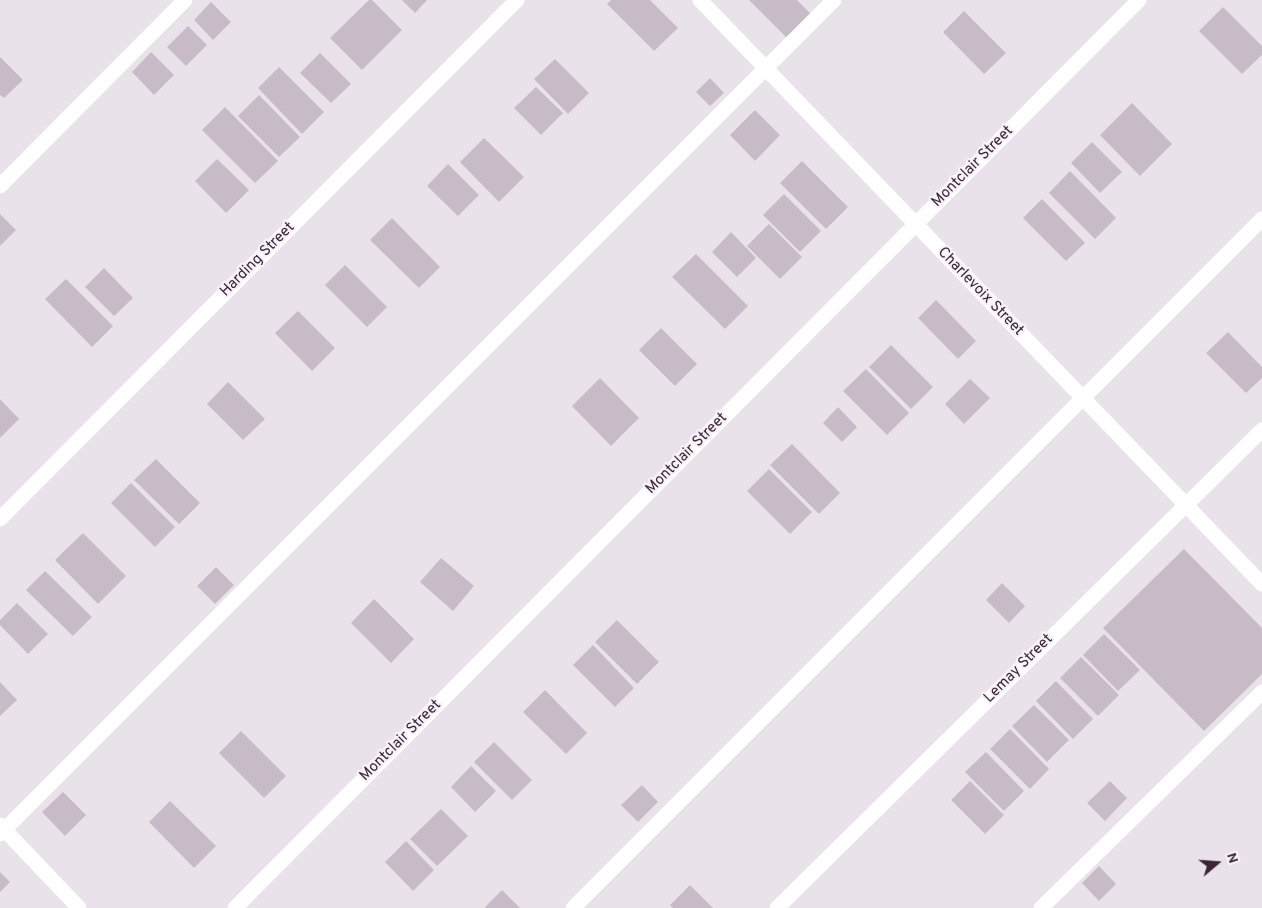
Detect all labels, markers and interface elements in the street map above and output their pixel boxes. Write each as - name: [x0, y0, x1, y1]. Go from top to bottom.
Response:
- street label: Montclair Street: [928, 122, 1018, 212]
- street label: Harding Street: [217, 219, 299, 301]
- street label: Charlevoix Street: [933, 244, 1027, 340]
- street label: Montclair Street: [642, 409, 732, 499]
- street label: Lemay Street: [981, 631, 1057, 707]
- street label: Montclair Street: [356, 696, 446, 786]
- north arrow: [1192, 838, 1242, 888]
- text: N: [1222, 851, 1241, 866]

